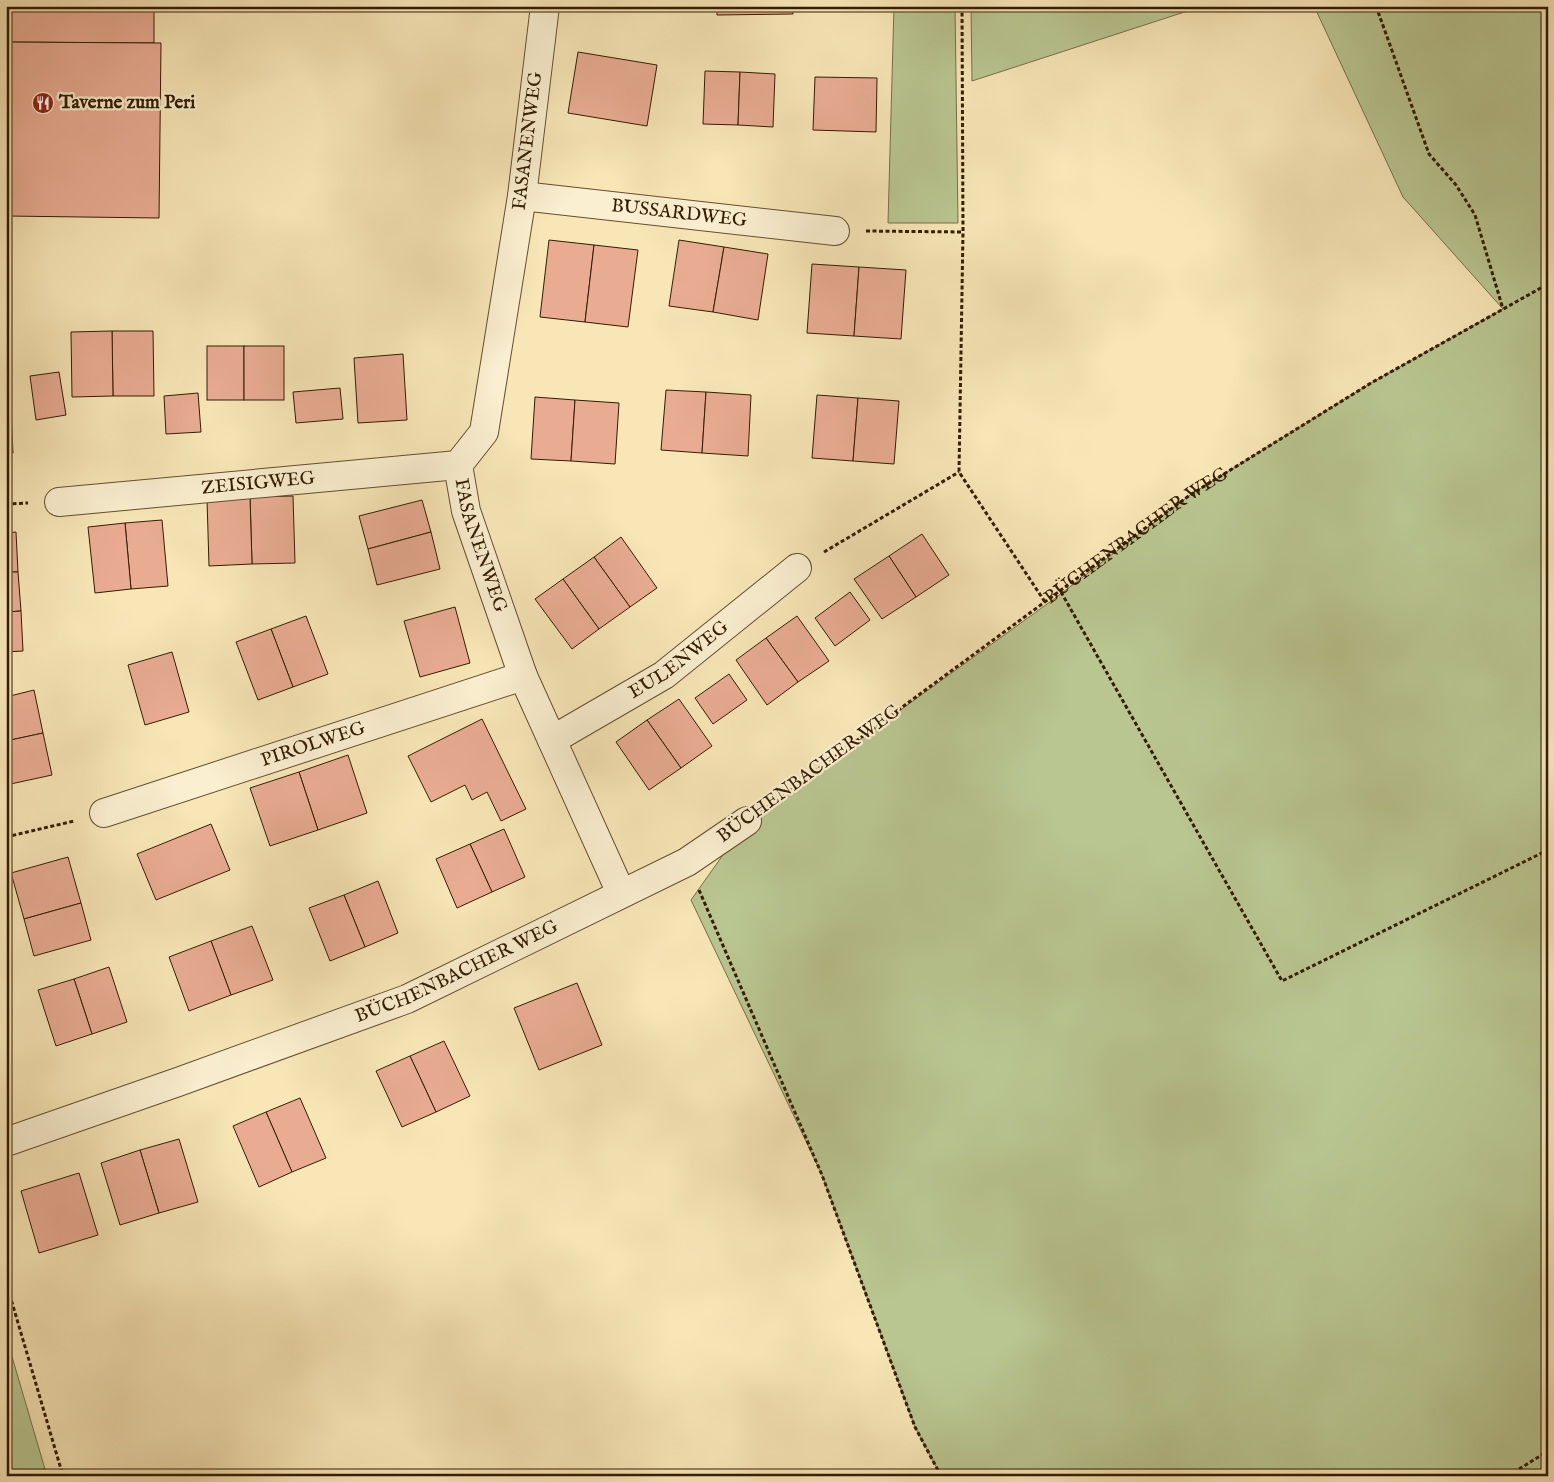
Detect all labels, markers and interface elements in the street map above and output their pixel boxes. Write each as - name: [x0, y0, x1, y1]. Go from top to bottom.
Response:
- street label: FASANENWEG: [508, 70, 548, 212]
- restaurant icon: Taverne zum Peri: [31, 91, 55, 115]
- place label: Taverne zum Peri: [58, 91, 195, 115]
- street label: BUSSARDWEG: [610, 194, 748, 233]
- street label: BÜCHENBACHER WEG: [1040, 462, 1233, 610]
- street label: ZEISIGWEG: [200, 466, 316, 501]
- street label: FASANENWEG: [449, 477, 512, 616]
- street label: EULENWEG: [624, 616, 734, 705]
- street label: BÜCHENBACHER WEG: [713, 699, 905, 849]
- street label: PIROLWEG: [258, 716, 368, 773]
- street label: BÜCHENBACHER WEG: [352, 915, 562, 1029]

